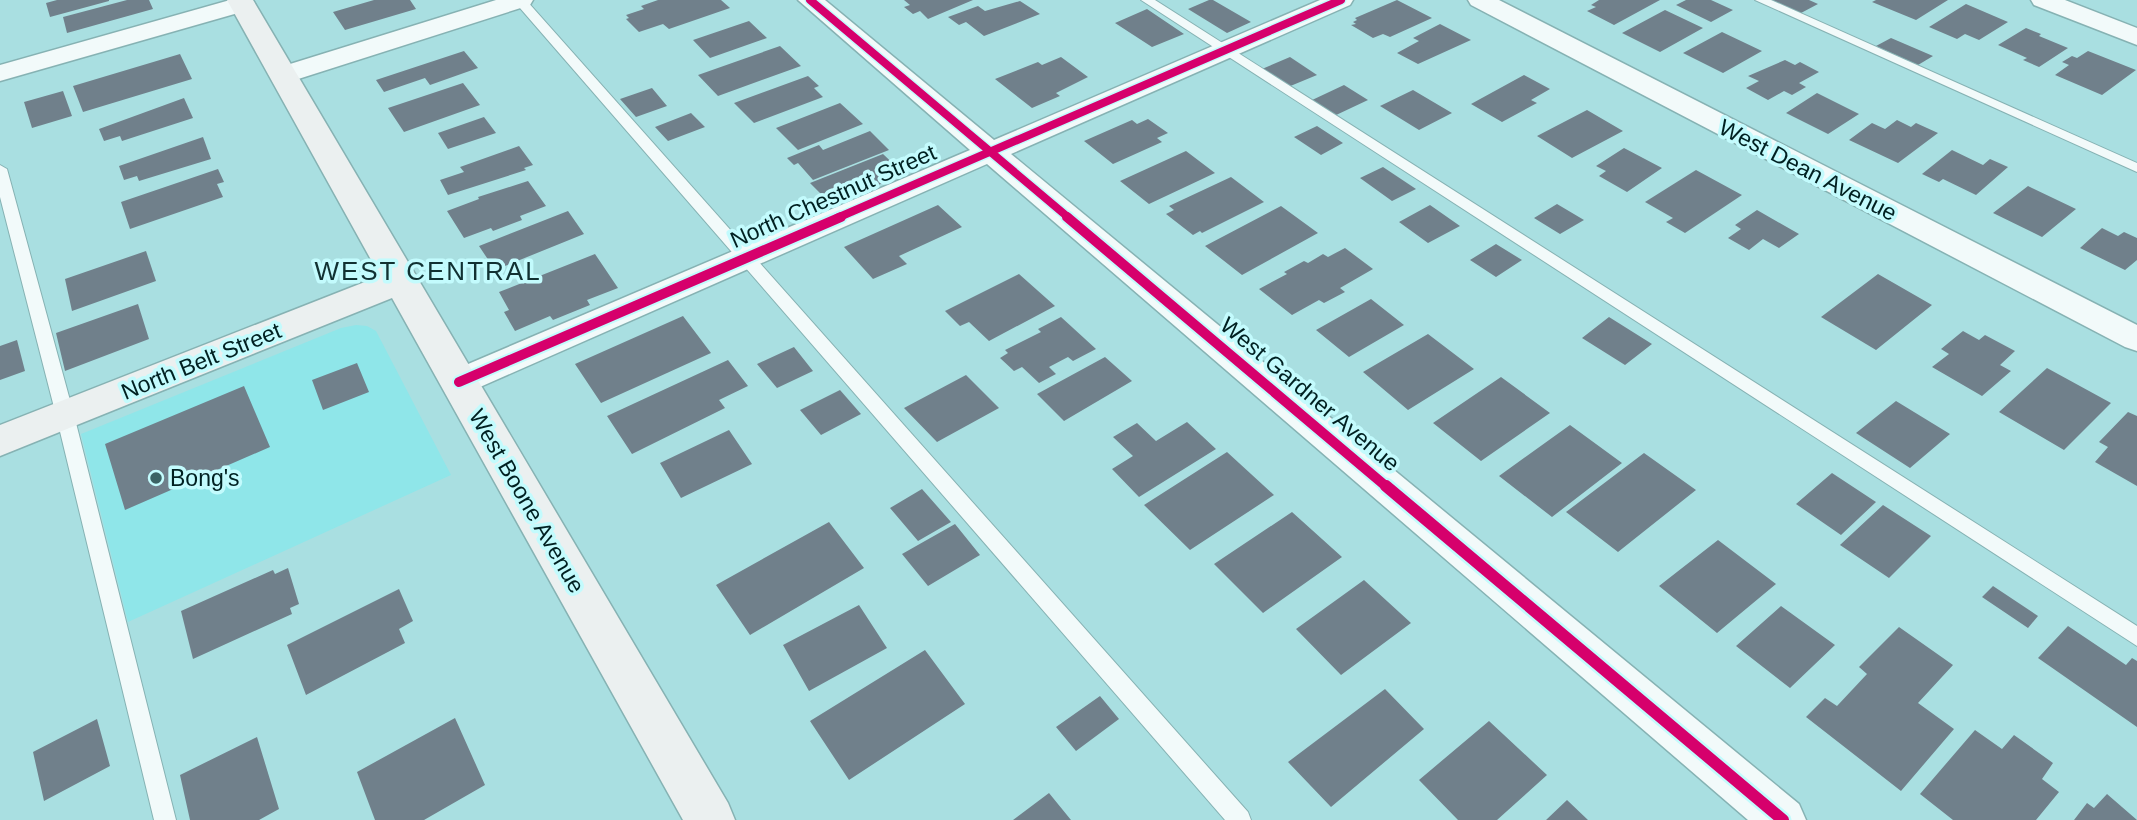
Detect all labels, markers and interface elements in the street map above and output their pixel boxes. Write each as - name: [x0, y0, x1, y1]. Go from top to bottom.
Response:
- street label: West Dean Avenue: [1715, 114, 1901, 226]
- street label: North Chestnut Street: [726, 139, 940, 253]
- district label: WEST CENTRAL: [314, 256, 542, 286]
- street label: West Gardner Avenue: [1215, 312, 1405, 476]
- street label: North Belt Street: [117, 317, 285, 405]
- street label: West Boone Avenue: [464, 405, 590, 597]
- place label: Bong's: [170, 465, 240, 491]
- marker: Bong's: [148, 470, 164, 486]

